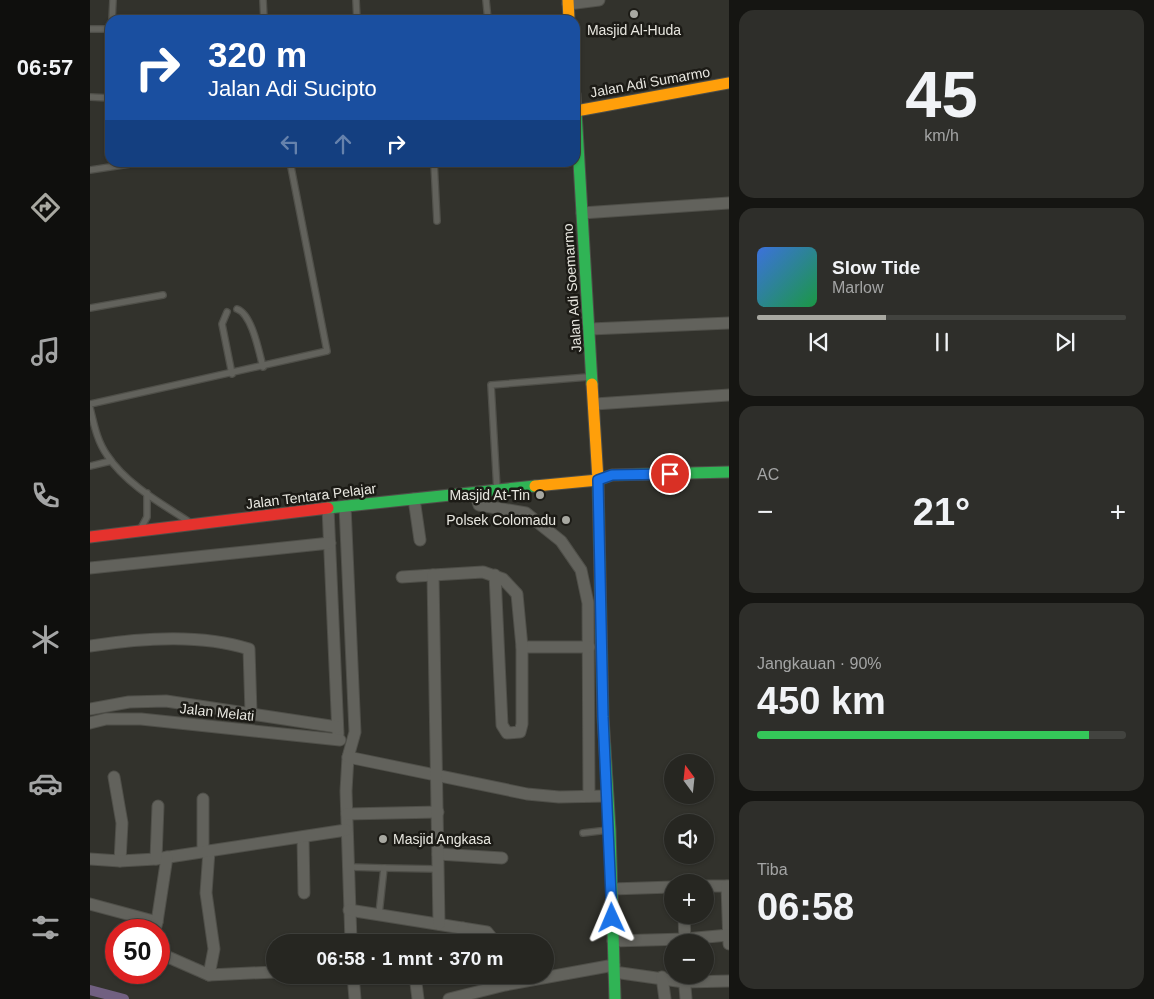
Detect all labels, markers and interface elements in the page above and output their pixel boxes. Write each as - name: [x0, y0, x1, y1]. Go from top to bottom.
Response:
- marker: Masjid Al-Huda: [628, 8, 640, 20]
- place label: Masjid Al-Huda: [587, 22, 681, 38]
- icon: right: [125, 35, 190, 100]
- text: 320 m: [208, 35, 307, 74]
- text: 06:57: [17, 55, 73, 80]
- text: 45: [905, 58, 978, 131]
- street label: Jalan Adi Sumarmo: [589, 64, 711, 100]
- text: Jalan Adi Sucipto: [208, 76, 377, 101]
- text: km/h: [924, 127, 959, 144]
- icon: left: [276, 130, 304, 158]
- icon: ahead: [329, 130, 357, 158]
- icon: right: [382, 130, 410, 158]
- icon: directions: [28, 190, 63, 225]
- street label: Jalan Adi Soemarmo: [559, 223, 584, 353]
- text: Slow Tide: [832, 257, 920, 278]
- text: Marlow: [832, 279, 884, 296]
- icon: previous: [805, 328, 833, 356]
- icon: pause: [928, 328, 956, 356]
- icon: next: [1051, 328, 1079, 356]
- icon: music: [28, 334, 63, 369]
- pin: [649, 453, 691, 495]
- icon: arrive: [656, 460, 684, 488]
- text: AC: [757, 466, 779, 483]
- icon: phone: [28, 478, 63, 513]
- street label: Jalan Tentara Pelajar: [245, 480, 377, 512]
- place label: Masjid At-Tin: [450, 487, 530, 503]
- marker: Masjid At-Tin: [534, 489, 546, 501]
- text: 21°: [913, 491, 970, 533]
- text: −: [757, 496, 773, 527]
- text: +: [1110, 496, 1126, 527]
- place label: Polsek Colomadu: [446, 512, 556, 528]
- marker: Polsek Colomadu: [560, 514, 572, 526]
- icon: climate: [28, 622, 63, 657]
- text: Jangkauan · 90%: [757, 655, 882, 672]
- text: 450 km: [757, 680, 886, 722]
- street label: Jalan Melati: [179, 700, 255, 724]
- north arrow: [664, 754, 714, 804]
- map controls: [664, 754, 714, 984]
- icon: car: [28, 766, 63, 801]
- button: sound: [664, 814, 714, 864]
- place label: Masjid Angkasa: [393, 831, 491, 847]
- marker: Masjid Angkasa: [377, 833, 389, 845]
- text: Tiba: [757, 861, 788, 878]
- button: +: [664, 874, 714, 924]
- text: 06:58: [757, 886, 854, 928]
- position arrow: [585, 891, 637, 943]
- icon: filters: [28, 910, 63, 945]
- speed limit sign: 50: [105, 919, 170, 984]
- button: −: [664, 934, 714, 984]
- text: 06:58 · 1 mnt · 370 m: [317, 948, 503, 969]

